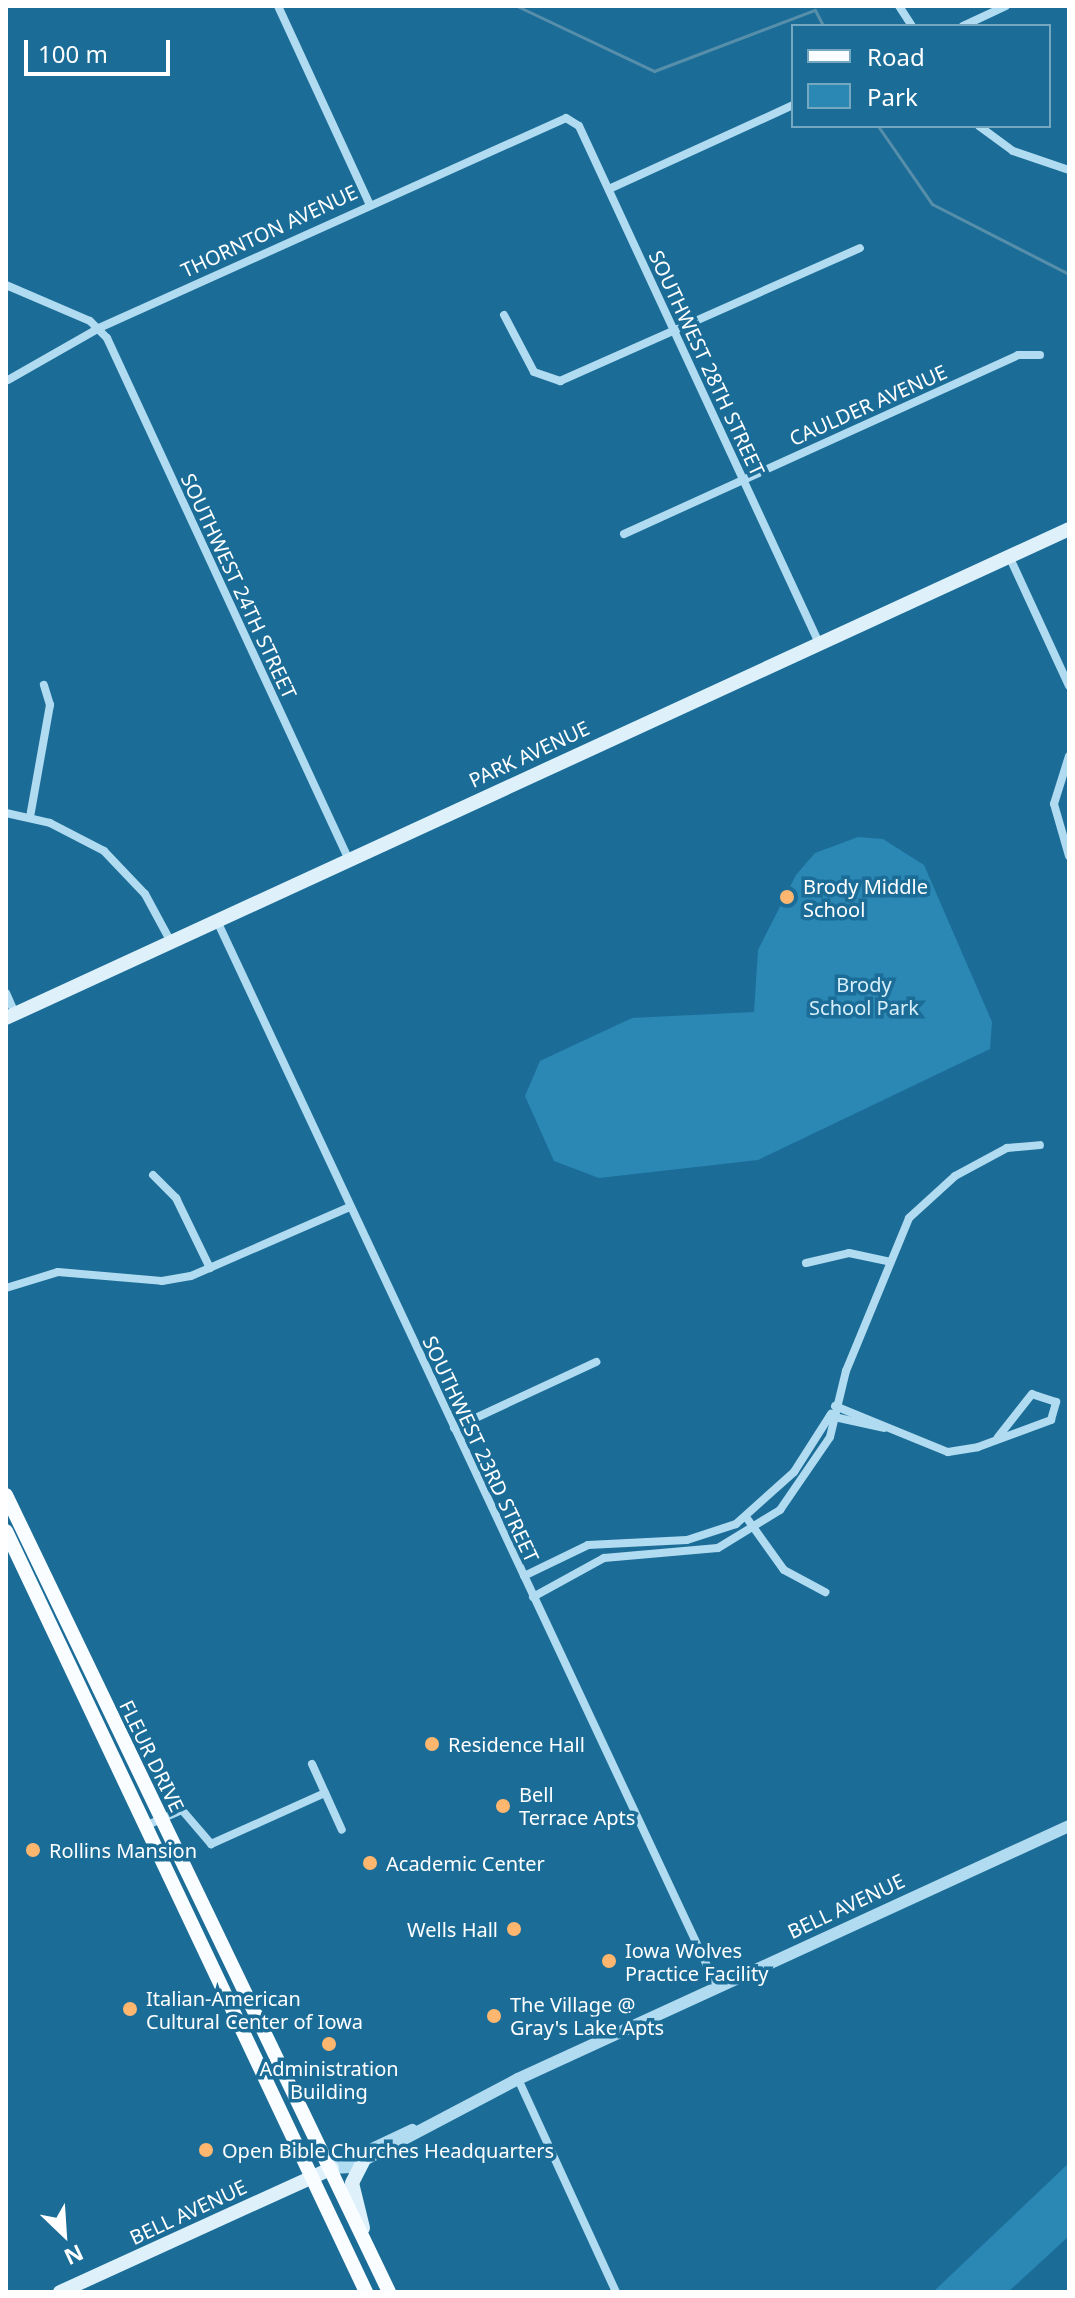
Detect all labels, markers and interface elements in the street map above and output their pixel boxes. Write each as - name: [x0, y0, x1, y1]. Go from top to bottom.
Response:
- scale bar: [28, 24, 174, 74]
- legend: [791, 24, 1051, 128]
- text: 100 m: [38, 37, 108, 70]
- text: Road: [867, 40, 925, 73]
- text: Park: [867, 80, 918, 113]
- street label: THORNTON AVENUE: [177, 180, 361, 282]
- street label: SOUTHWEST 28TH STREET: [644, 246, 770, 480]
- street label: CAULDER AVENUE: [786, 359, 950, 451]
- street label: SOUTHWEST 24TH STREET: [176, 469, 302, 703]
- street label: PARK AVENUE: [465, 716, 593, 792]
- place label: Brody Middle School: [803, 874, 928, 921]
- marker: Brody Middle School: [778, 888, 796, 906]
- park label: Brody School Park: [809, 972, 919, 1019]
- street label: SOUTHWEST 23RD STREET: [418, 1332, 544, 1566]
- street label: FLEUR DRIVE: [115, 1696, 189, 1816]
- place label: Residence Hall: [448, 1732, 585, 1756]
- marker: Residence Hall: [423, 1735, 441, 1753]
- place label: Bell Terrace Apts: [519, 1782, 635, 1829]
- marker: Bell Terrace Apts: [494, 1797, 512, 1815]
- place label: Rollins Mansion: [49, 1838, 197, 1862]
- marker: Rollins Mansion: [24, 1841, 42, 1859]
- place label: Academic Center: [386, 1851, 545, 1875]
- marker: Academic Center: [361, 1854, 379, 1872]
- street label: BELL AVENUE: [784, 1868, 908, 1944]
- place label: Wells Hall: [407, 1917, 498, 1941]
- marker: Wells Hall: [505, 1920, 523, 1938]
- place label: Iowa Wolves Practice Facility: [625, 1938, 768, 1985]
- marker: Iowa Wolves Practice Facility: [600, 1952, 618, 1970]
- place label: Italian-American Cultural Center of Iowa: [146, 1986, 363, 2033]
- place label: The Village @ Gray's Lake Apts: [510, 1992, 664, 2039]
- marker: Italian-American Cultural Center of Iowa: [121, 2000, 139, 2018]
- marker: The Village @ Gray's Lake Apts: [485, 2007, 503, 2025]
- marker: Administration Building: [320, 2035, 338, 2053]
- place label: Administration Building: [259, 2056, 399, 2103]
- place label: Open Bible Churches Headquarters: [222, 2138, 554, 2162]
- marker: Open Bible Churches Headquarters: [197, 2141, 215, 2159]
- street label: BELL AVENUE: [126, 2174, 250, 2250]
- north arrow: [24, 2194, 104, 2274]
- text: N: [60, 2238, 89, 2273]

